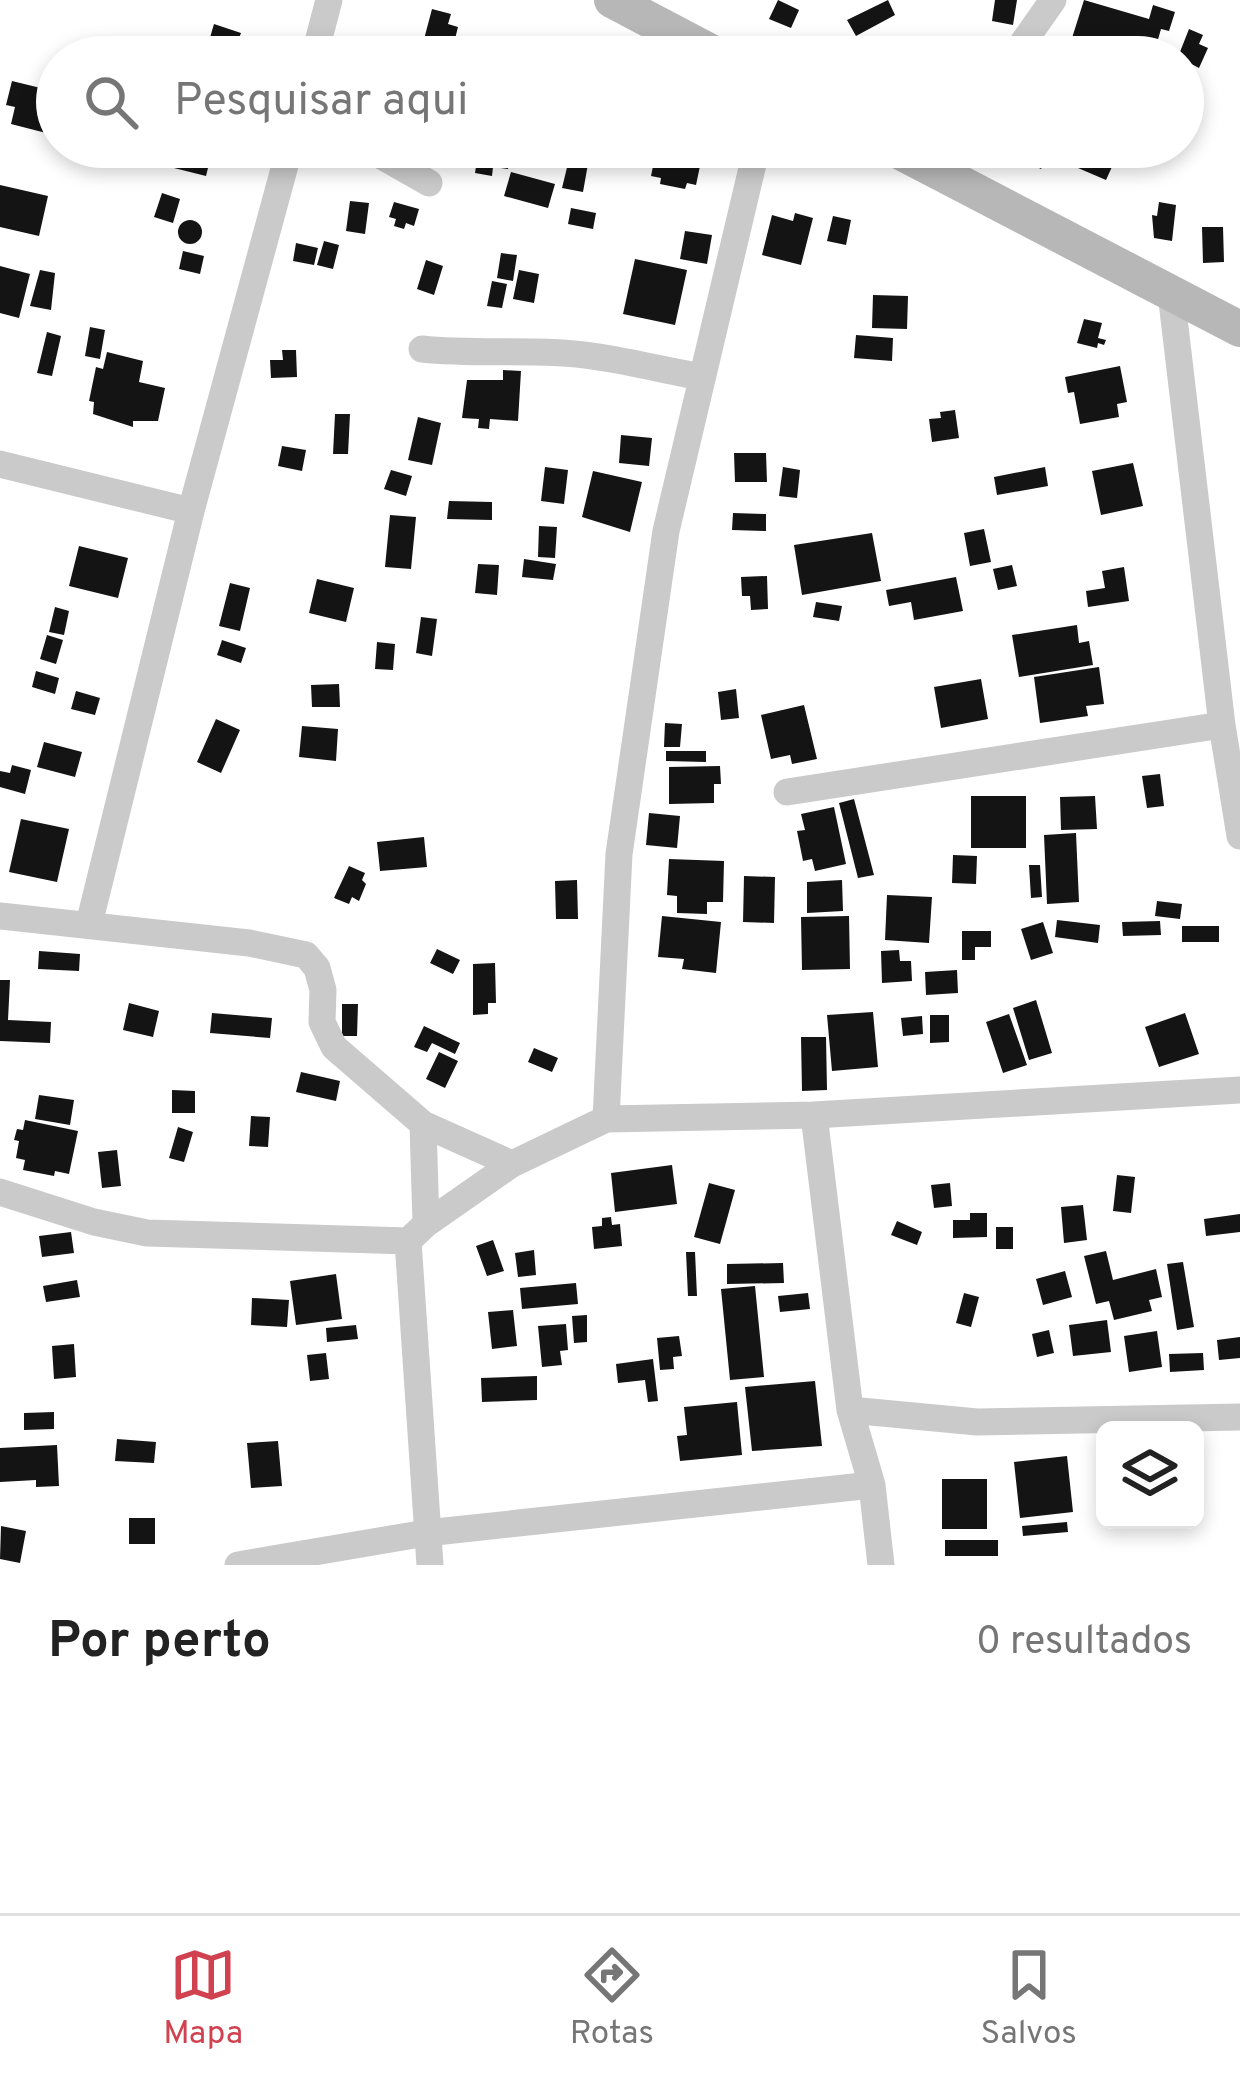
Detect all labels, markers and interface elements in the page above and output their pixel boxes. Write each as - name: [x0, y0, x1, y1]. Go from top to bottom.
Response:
- search box: [36, 36, 1204, 168]
- icon: search: [78, 69, 144, 135]
- text: Pesquisar aqui: [174, 74, 468, 131]
- map controls: [1096, 1421, 1204, 1529]
- button: layers: [1096, 1421, 1204, 1529]
- text: Por perto: [48, 1611, 271, 1676]
- text: 0 resultados: [976, 1619, 1192, 1668]
- tab: Mapa: [163, 1942, 243, 2056]
- tab: Rotas: [570, 1942, 654, 2056]
- tab: Salvos: [981, 1942, 1077, 2056]

